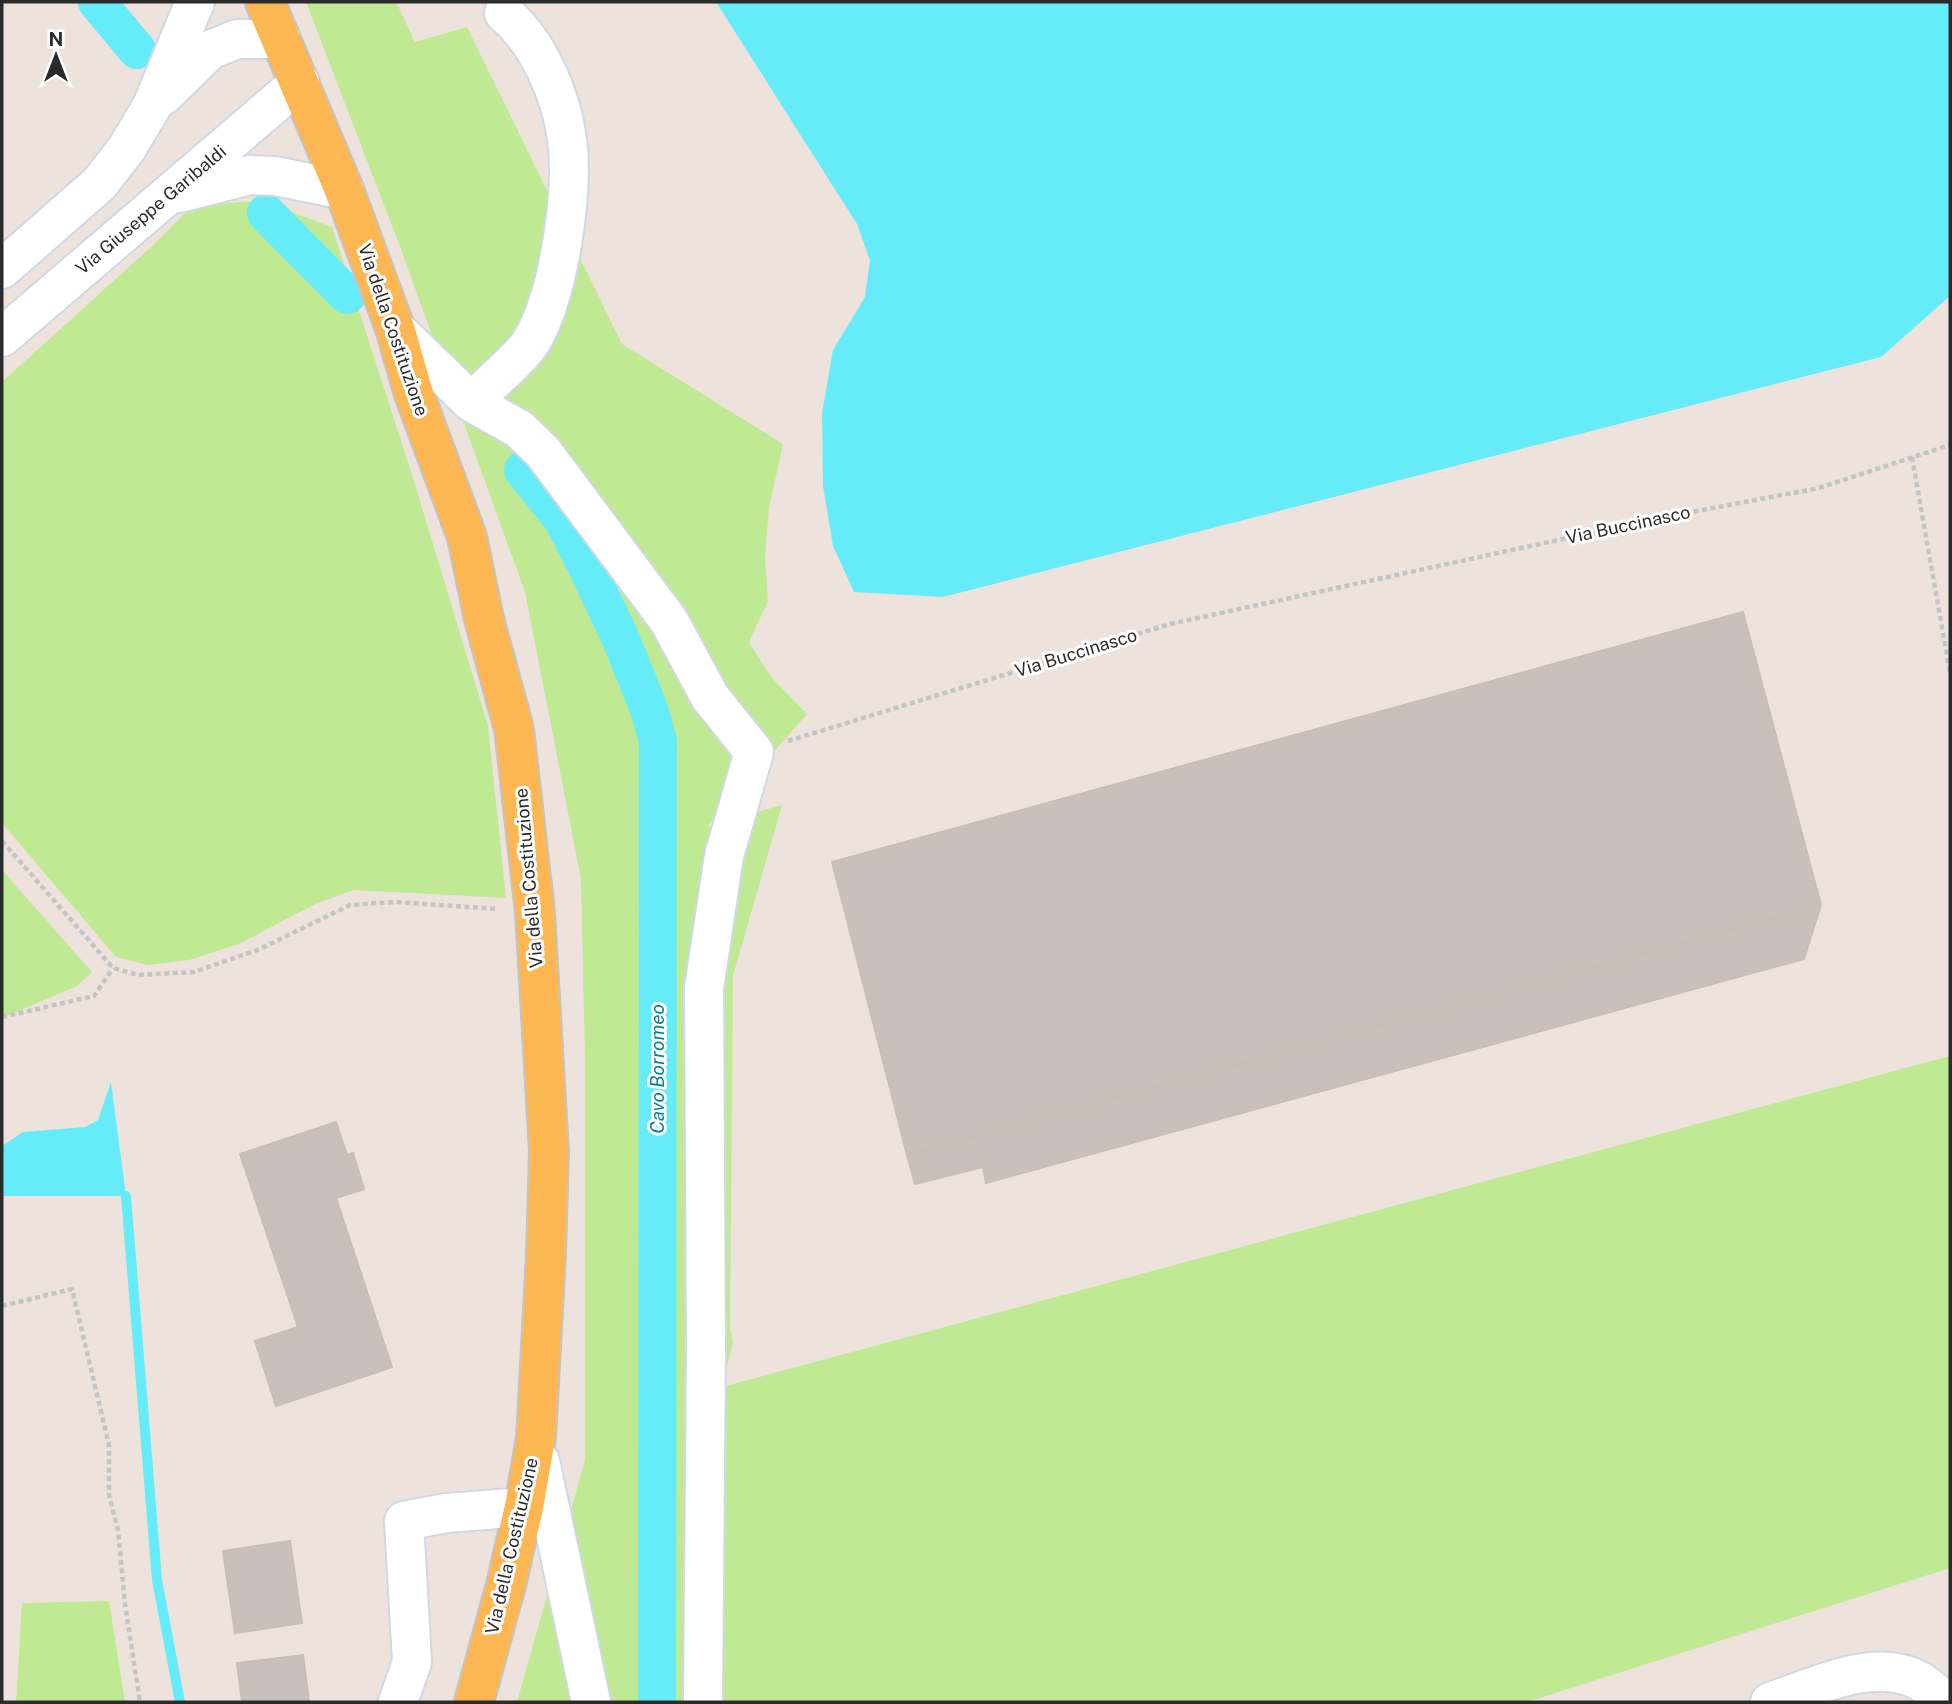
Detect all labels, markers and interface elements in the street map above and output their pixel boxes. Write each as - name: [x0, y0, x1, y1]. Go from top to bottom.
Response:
- north arrow: [21, 21, 91, 91]
- text: N: [49, 28, 63, 50]
- street label: Via Giuseppe Garibaldi: [71, 141, 230, 279]
- street label: Via della Costituzione: [354, 241, 433, 419]
- street label: Via Buccinasco: [1564, 501, 1692, 548]
- street label: Via Buccinasco: [1012, 624, 1139, 681]
- street label: Via della Costituzione: [510, 787, 547, 969]
- water label: Cavo Borromeo: [646, 1004, 668, 1134]
- street label: Via della Costituzione: [481, 1456, 542, 1636]

